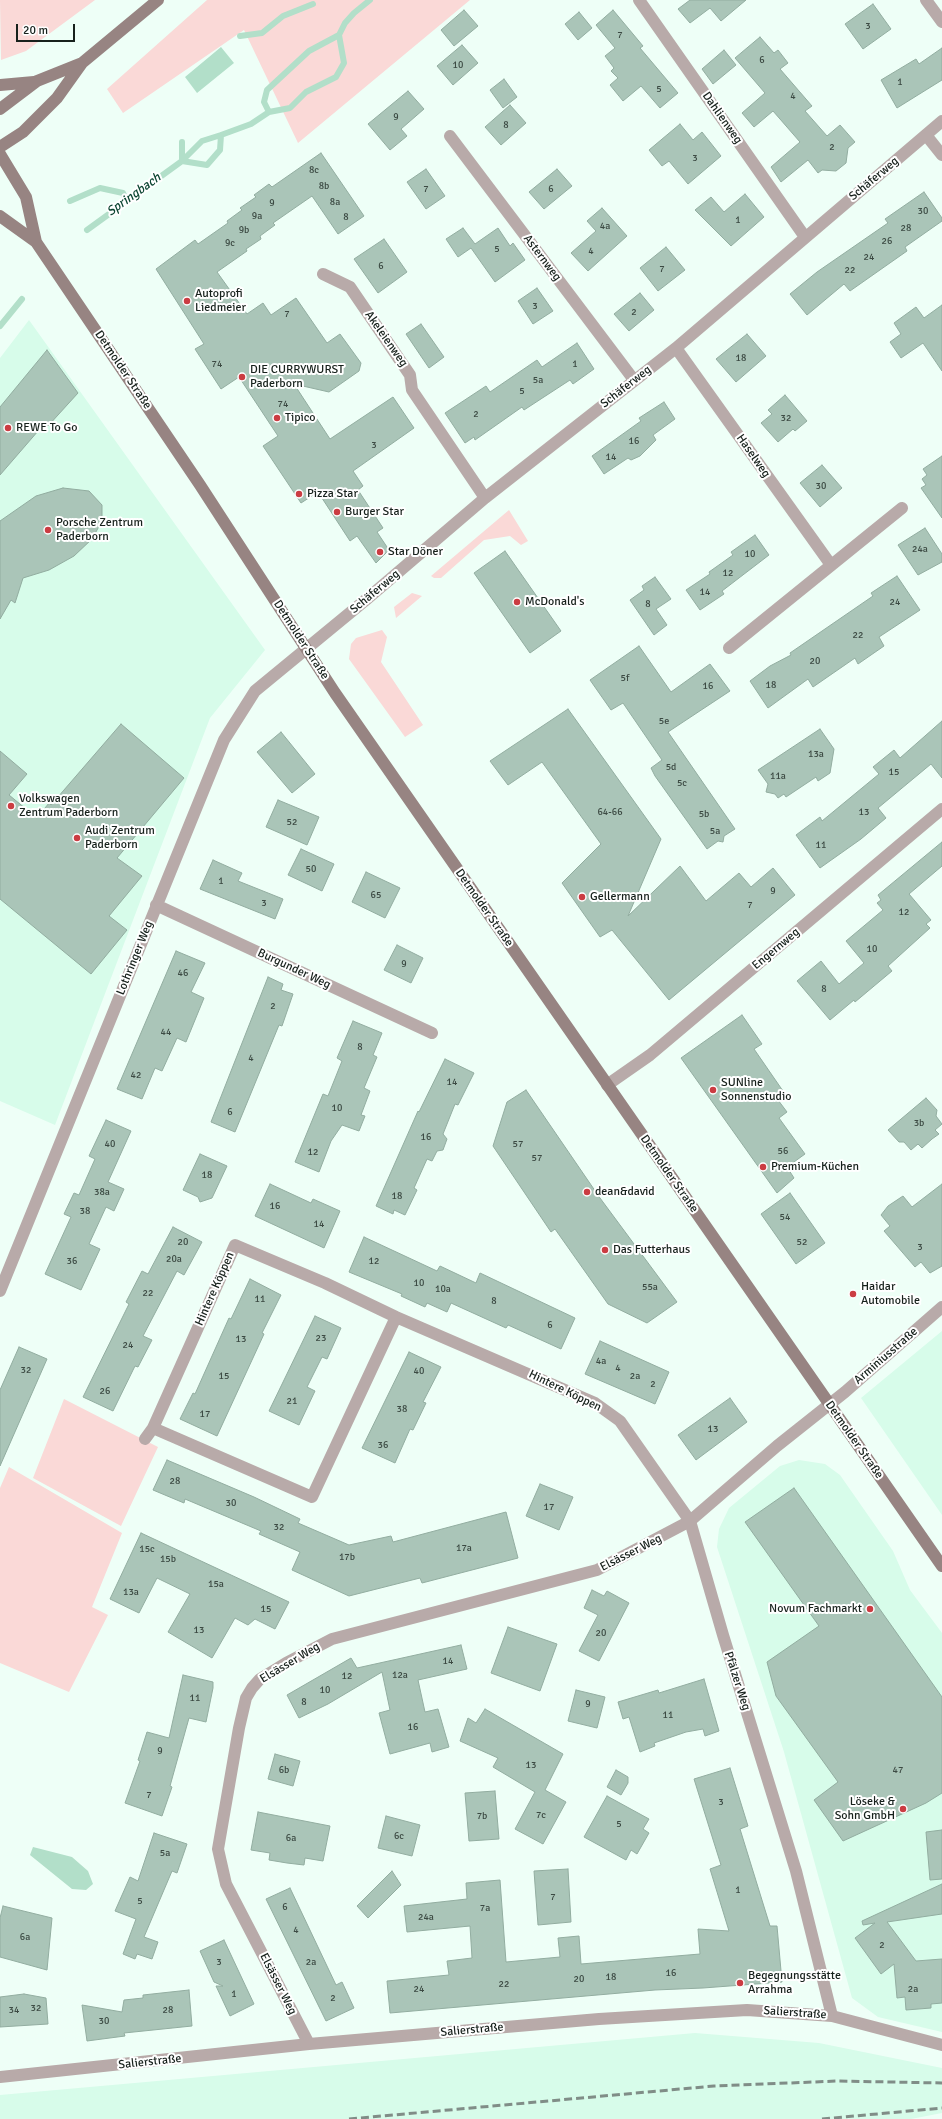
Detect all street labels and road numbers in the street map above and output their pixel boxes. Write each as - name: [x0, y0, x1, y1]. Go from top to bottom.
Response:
- street label: Dahlienweg: [699, 89, 745, 147]
- street label: Schäferweg: [846, 154, 902, 204]
- street label: Asternweg: [520, 232, 564, 284]
- street label: Akeleienweg: [361, 308, 411, 370]
- street label: Detmolder Straße: [91, 328, 155, 412]
- street label: Schäferweg: [598, 363, 654, 411]
- street label: Haselweg: [733, 432, 773, 480]
- street label: Schäferweg: [347, 567, 403, 617]
- street label: Detmolder Straße: [270, 598, 332, 682]
- street label: Detmolder Straße: [452, 866, 516, 950]
- street label: Lothringer Weg: [114, 919, 156, 997]
- street label: Engernweg: [749, 925, 803, 973]
- street label: Burgunder Weg: [255, 946, 333, 992]
- street label: Detmolder Straße: [637, 1132, 701, 1216]
- street label: Hintere Köppen: [192, 1250, 238, 1328]
- street label: Arminiusstraße: [851, 1324, 921, 1388]
- street label: Hintere Köppen: [526, 1367, 604, 1415]
- street label: Detmolder Straße: [822, 1398, 886, 1482]
- street label: Elsässer Weg: [598, 1531, 664, 1575]
- street label: Elsässer Weg: [257, 1640, 323, 1686]
- street label: Pfälzer Weg: [721, 1650, 753, 1712]
- street label: Elsässer Weg: [256, 1951, 300, 2017]
- street label: Salierstraße: [763, 2004, 827, 2022]
- street label: Salierstraße: [440, 2020, 504, 2040]
- street label: Salierstraße: [118, 2052, 182, 2072]

